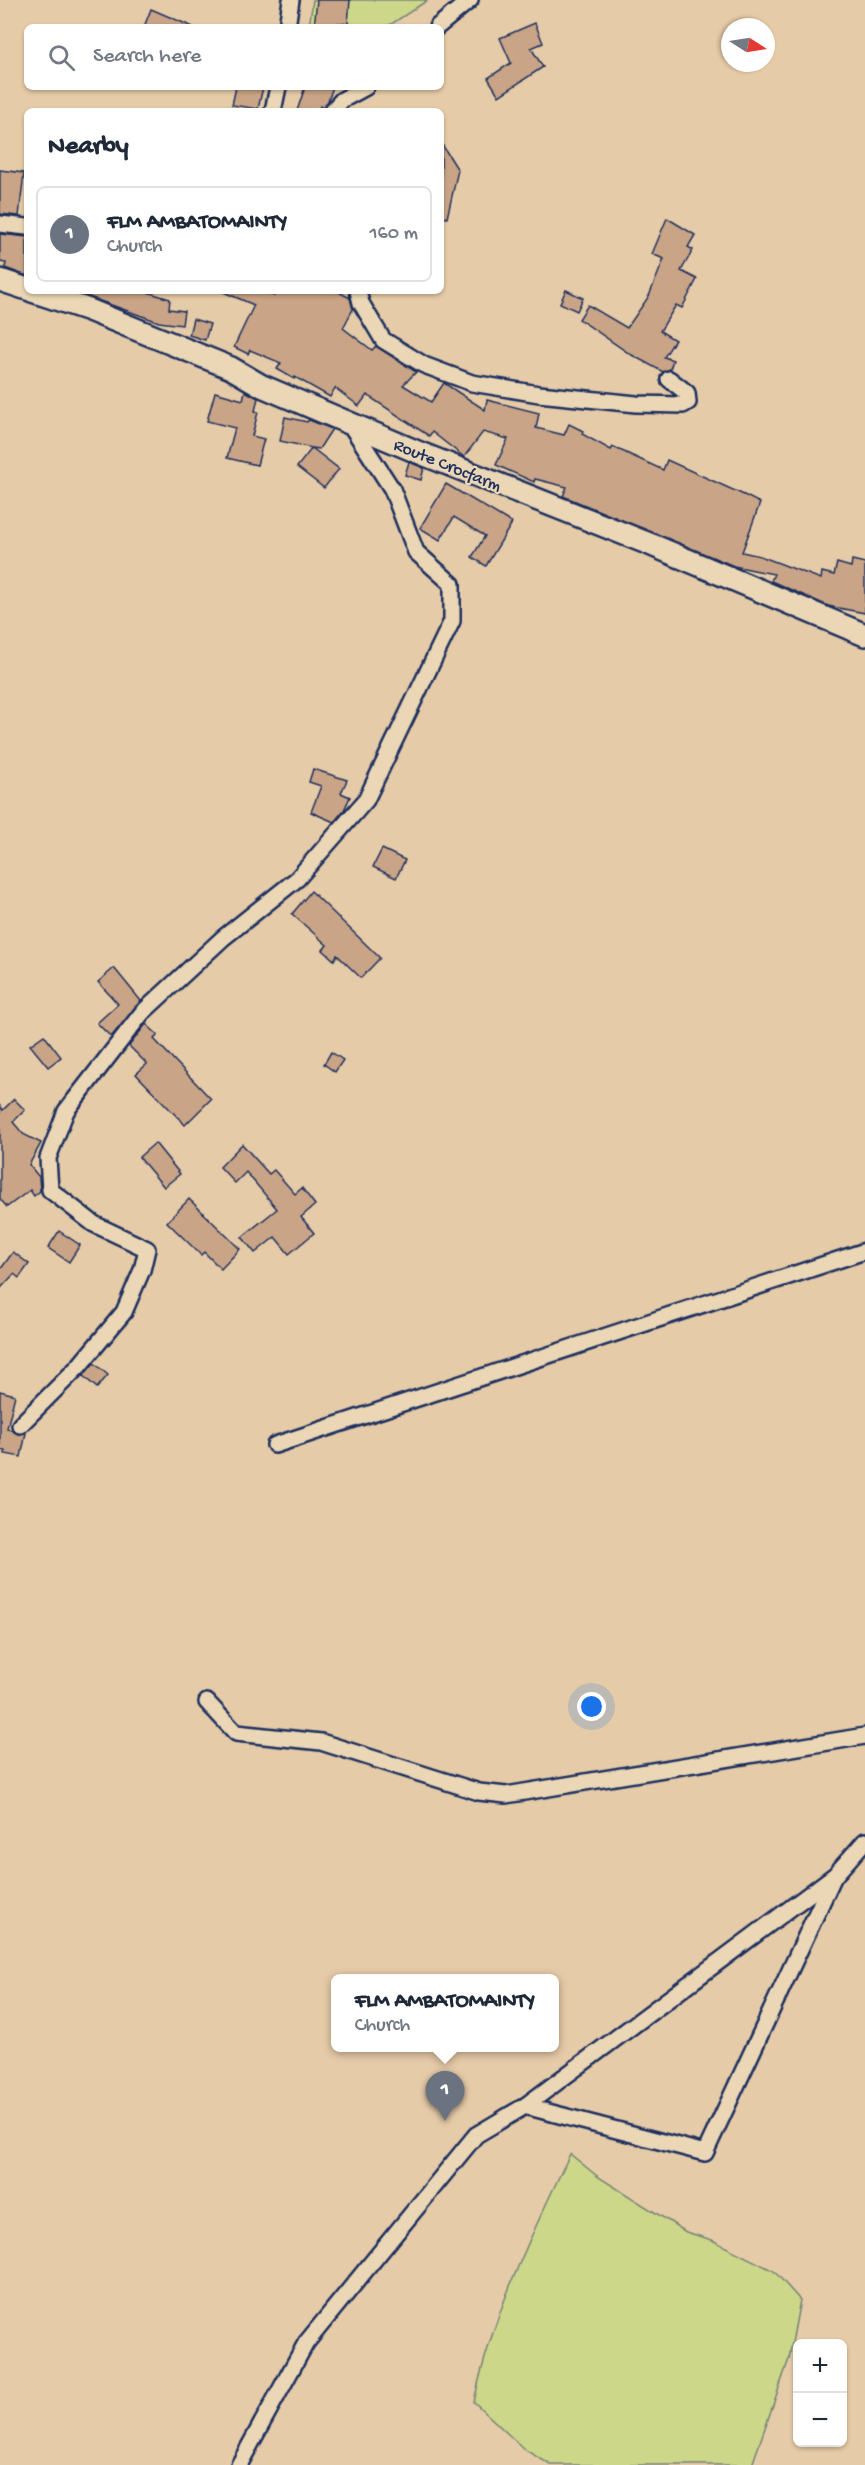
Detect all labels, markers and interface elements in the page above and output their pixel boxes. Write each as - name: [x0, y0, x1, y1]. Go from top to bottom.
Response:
- north arrow: [721, 18, 775, 72]
- search box: [24, 24, 444, 90]
- icon: search: [45, 41, 78, 74]
- text: Search here: [93, 44, 201, 70]
- text: Nearby: [48, 132, 129, 163]
- text: FLM AMBATOMAINTY: [107, 210, 288, 236]
- text: 1: [65, 223, 74, 246]
- text: 160 m: [369, 223, 418, 246]
- text: Church: [107, 236, 163, 259]
- street label: Route Crocfarm: [390, 435, 504, 498]
- your location: [577, 1692, 606, 1721]
- popup: [331, 1974, 559, 2052]
- text: FLM AMBATOMAINTY: [355, 1989, 535, 2015]
- text: Church: [355, 2015, 410, 2038]
- pin: 1: [426, 2072, 464, 2121]
- map controls: [793, 2339, 847, 2447]
- button: +: [793, 2339, 847, 2393]
- button: −: [793, 2393, 847, 2447]

